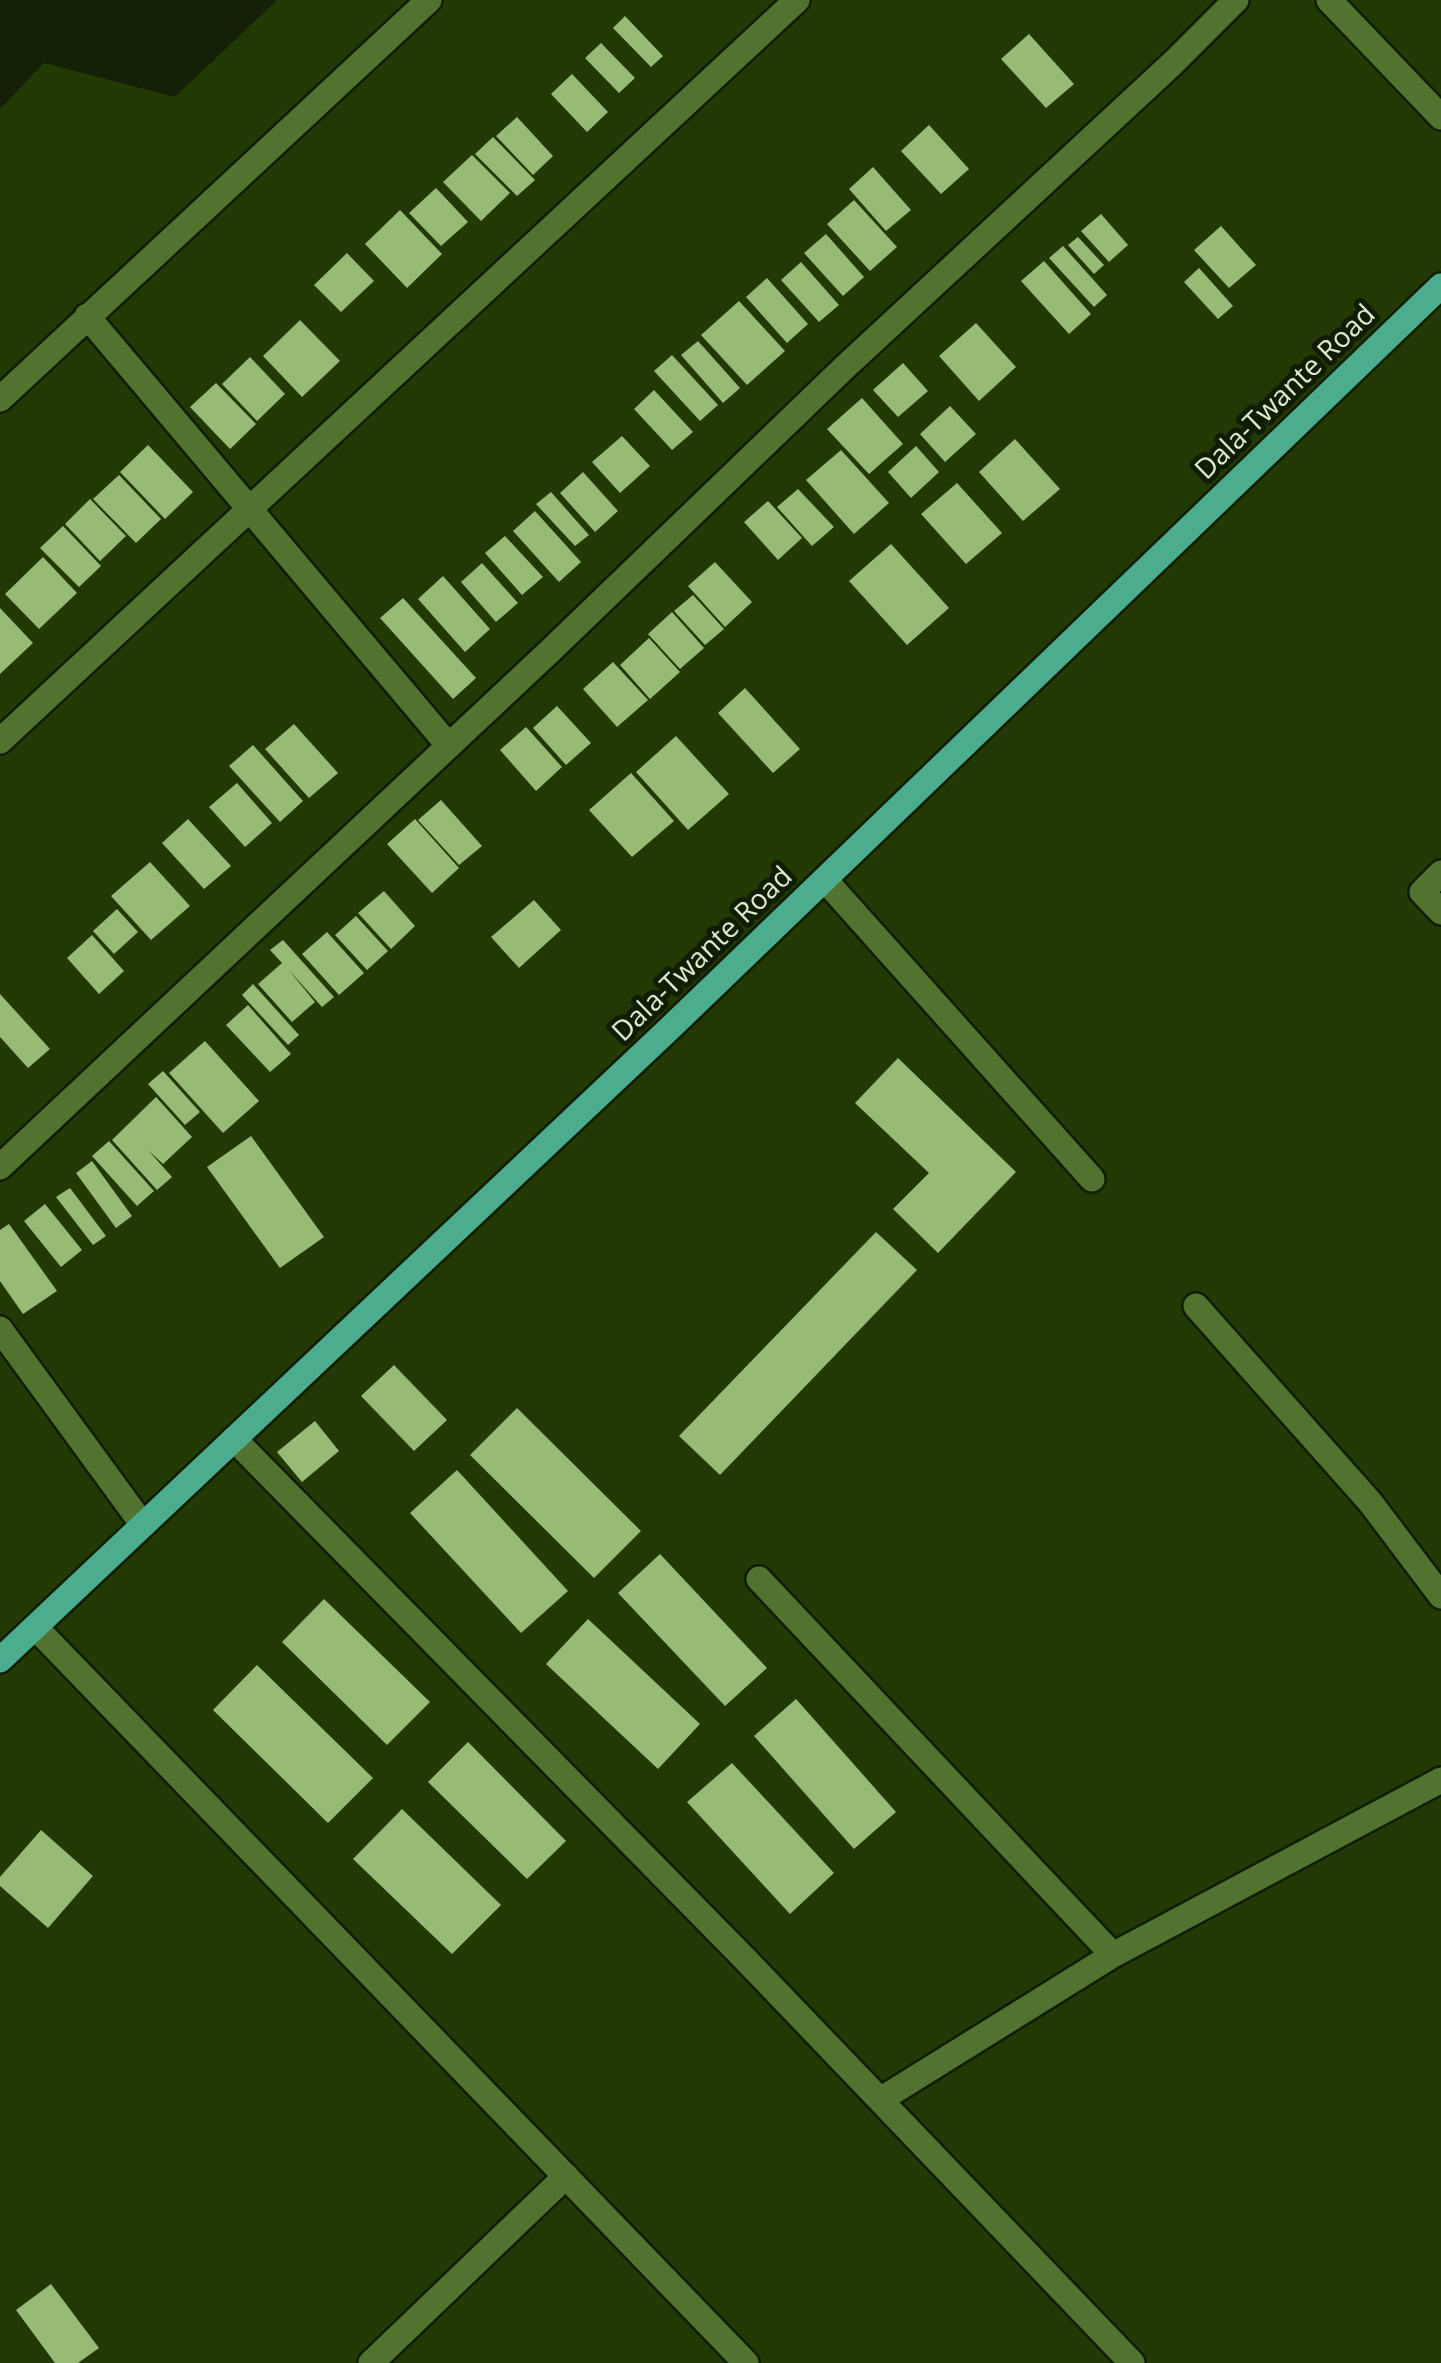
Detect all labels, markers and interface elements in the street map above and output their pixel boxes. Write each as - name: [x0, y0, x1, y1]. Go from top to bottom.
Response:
- street label: Dala-Twante Road: [1189, 299, 1383, 487]
- street label: Dala-Twante Road: [606, 861, 800, 1049]

